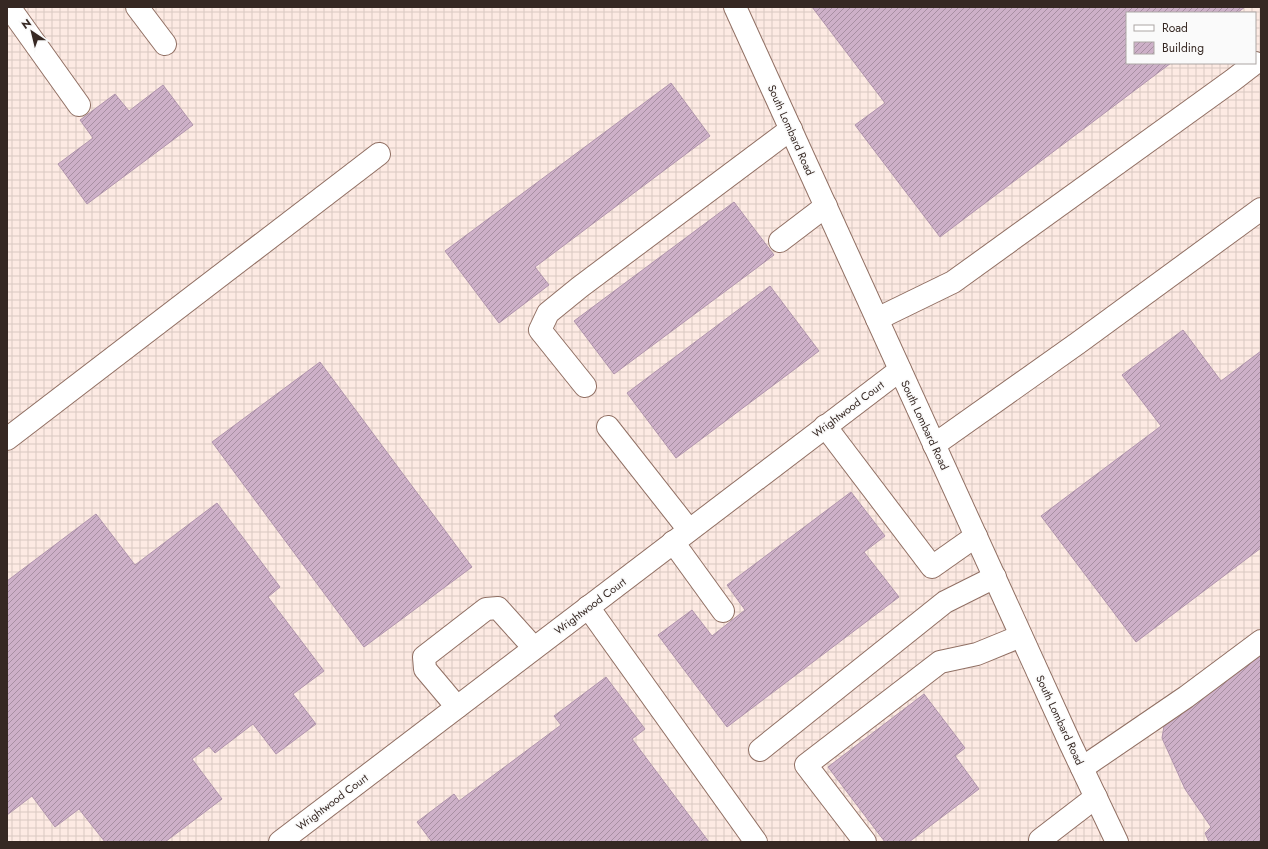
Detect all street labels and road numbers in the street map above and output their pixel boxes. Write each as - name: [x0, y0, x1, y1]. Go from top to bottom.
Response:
- street label: South Lombard Road: [764, 82, 818, 178]
- street label: Wrightwood Court: [809, 377, 887, 441]
- street label: South Lombard Road: [897, 377, 953, 473]
- street label: Wrightwood Court: [551, 574, 629, 638]
- street label: South Lombard Road: [1032, 672, 1088, 768]
- street label: Wrightwood Court: [293, 770, 371, 834]

